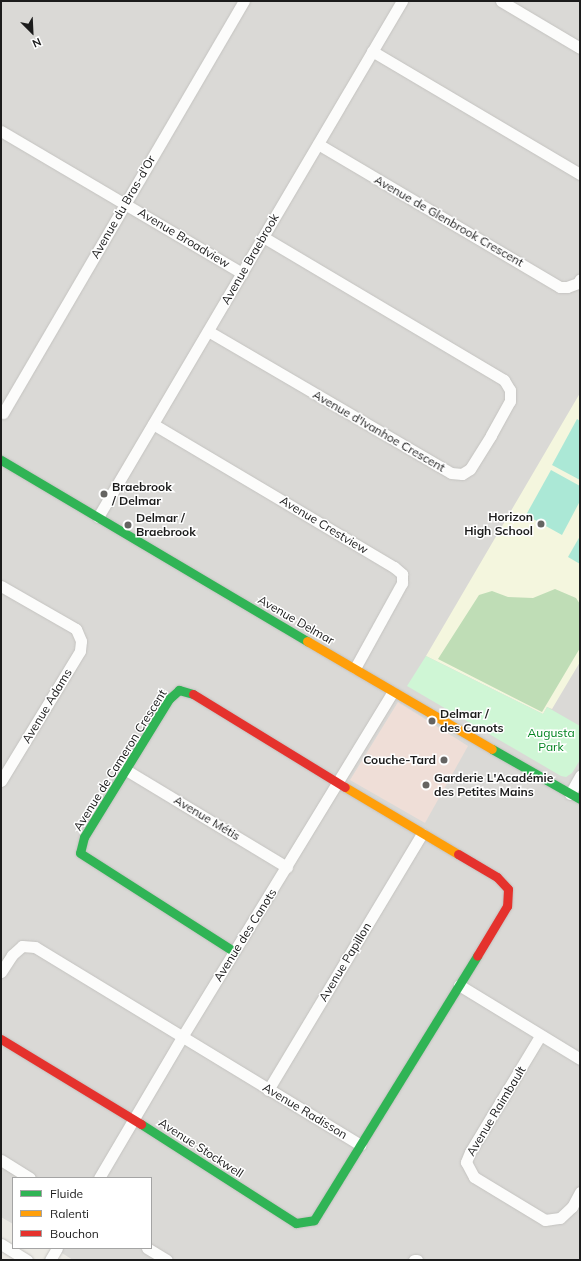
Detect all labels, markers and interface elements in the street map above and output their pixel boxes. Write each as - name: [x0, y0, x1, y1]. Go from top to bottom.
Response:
- north arrow: [12, 12, 52, 52]
- text: N: [30, 35, 44, 51]
- street label: Avenue du Bras-d'Or: [88, 153, 158, 261]
- street label: Avenue de Glenbrook Crescent: [372, 172, 526, 270]
- street label: Avenue Broadview: [135, 205, 233, 271]
- street label: Avenue Braebrook: [218, 211, 282, 307]
- street label: Avenue d'Ivanhoe Crescent: [310, 387, 448, 475]
- place label: Braebrook / Delmar: [112, 480, 172, 508]
- marker: Braebrook / Delmar: [99, 489, 109, 499]
- street label: Avenue Crestview: [277, 493, 371, 557]
- place label: Horizon High School: [464, 510, 533, 538]
- place label: Delmar / Braebrook: [136, 511, 196, 539]
- marker: Horizon High School: [536, 519, 546, 529]
- marker: Delmar / Braebrook: [123, 520, 133, 530]
- street label: Avenue Delmar: [255, 592, 337, 648]
- street label: Avenue Adams: [19, 666, 75, 746]
- street label: Avenue de Cameron Crescent: [70, 687, 170, 833]
- place label: Delmar / des Canots: [440, 707, 504, 735]
- marker: Delmar / des Canots: [427, 716, 437, 726]
- park label: Augusta Park: [527, 726, 575, 754]
- place label: Couche-Tard: [363, 753, 436, 767]
- marker: Couche-Tard: [439, 755, 449, 765]
- place label: Garderie L'Académie des Petites Mains: [434, 771, 553, 799]
- marker: Garderie L'Académie des Petites Mains: [421, 780, 431, 790]
- street label: Avenue Métis: [171, 793, 243, 843]
- street label: Avenue des Canots: [211, 886, 279, 984]
- street label: Avenue Papillon: [316, 920, 374, 1004]
- street label: Avenue Raimbault: [464, 1063, 528, 1159]
- street label: Avenue Radisson: [260, 1080, 350, 1142]
- street label: Avenue Stockwell: [156, 1115, 246, 1181]
- legend: [12, 1177, 152, 1249]
- text: Fluide: [50, 1186, 83, 1201]
- text: Ralenti: [50, 1206, 89, 1221]
- text: Bouchon: [50, 1226, 99, 1241]

